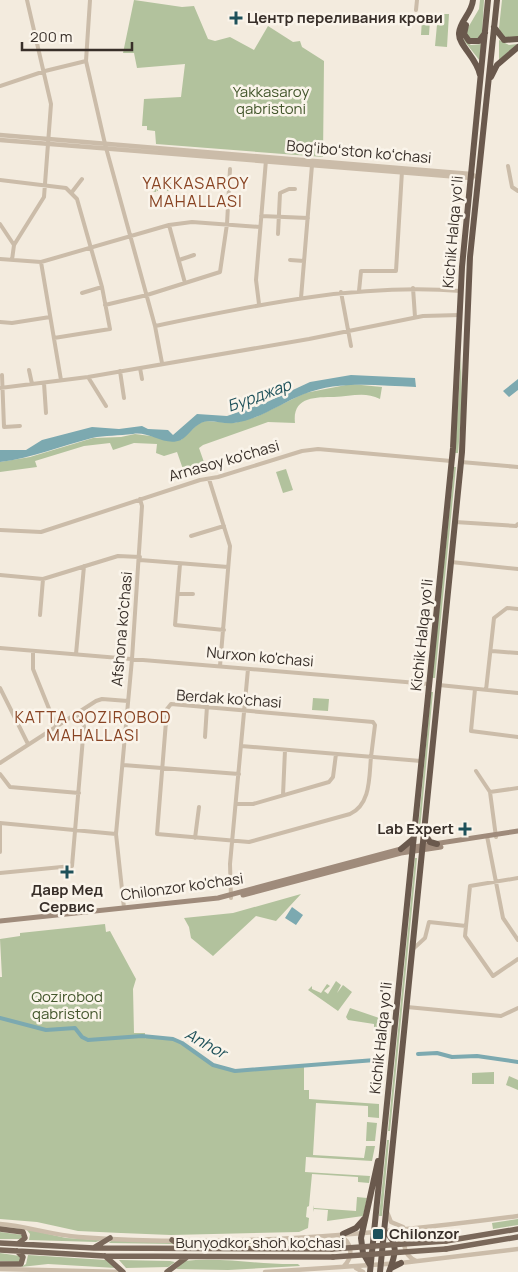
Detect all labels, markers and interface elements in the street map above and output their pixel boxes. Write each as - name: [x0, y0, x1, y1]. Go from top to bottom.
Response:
- place label: Центр переливания крови: [247, 7, 443, 28]
- marker: Центр переливания крови: [229, 11, 243, 25]
- scale bar: [22, 20, 132, 52]
- text: 200 m: [30, 26, 73, 47]
- park label: Yakkasaroy qabristoni: [233, 81, 309, 119]
- street label: Bogʻiboʻston koʻchasi: [286, 135, 433, 168]
- district label: YAKKASAROY MAHALLASI: [143, 172, 249, 212]
- street label: Kichik Halqa yo'li: [437, 175, 468, 289]
- water label: Бурджар: [224, 373, 295, 417]
- street label: Arnasoy ko'chasi: [166, 435, 282, 486]
- street label: Afshona ko'chasi: [106, 571, 137, 687]
- street label: Kichik Halqa yo'li: [405, 578, 438, 692]
- street label: Nurxon ko'chasi: [205, 641, 315, 672]
- street label: Berdak ko'chasi: [176, 684, 282, 713]
- district label: KATTA QOZIROBOD MAHALLASI: [14, 706, 172, 746]
- place label: Lab Expert: [377, 818, 454, 839]
- marker: Lab Expert: [458, 822, 472, 836]
- marker: Давр Мед Сервис: [60, 865, 74, 879]
- street label: Chilonzor ko'chasi: [119, 867, 245, 906]
- place label: Давр Мед Сервис: [31, 879, 103, 917]
- street label: Kichik Halqa yo'li: [364, 981, 397, 1095]
- park label: Qozirobod qabristoni: [31, 986, 103, 1024]
- water label: Anhor: [181, 1023, 233, 1064]
- place label: Chilonzor: [389, 1223, 459, 1244]
- marker: Chilonzor: [371, 1227, 385, 1241]
- street label: Bunyodkor shoh ko'chasi: [175, 1232, 345, 1253]

